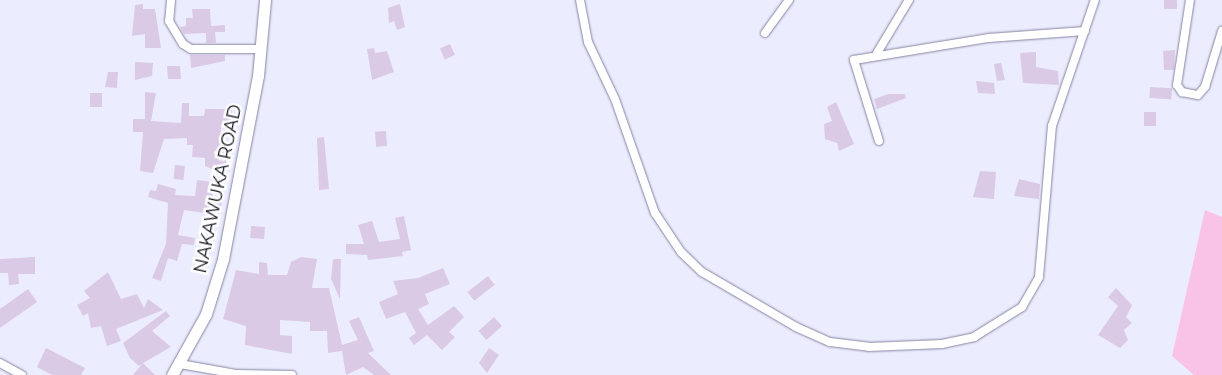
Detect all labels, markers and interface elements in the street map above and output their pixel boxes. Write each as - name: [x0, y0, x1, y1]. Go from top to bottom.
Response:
- street label: NAKAWUKA ROAD: [190, 103, 246, 275]

